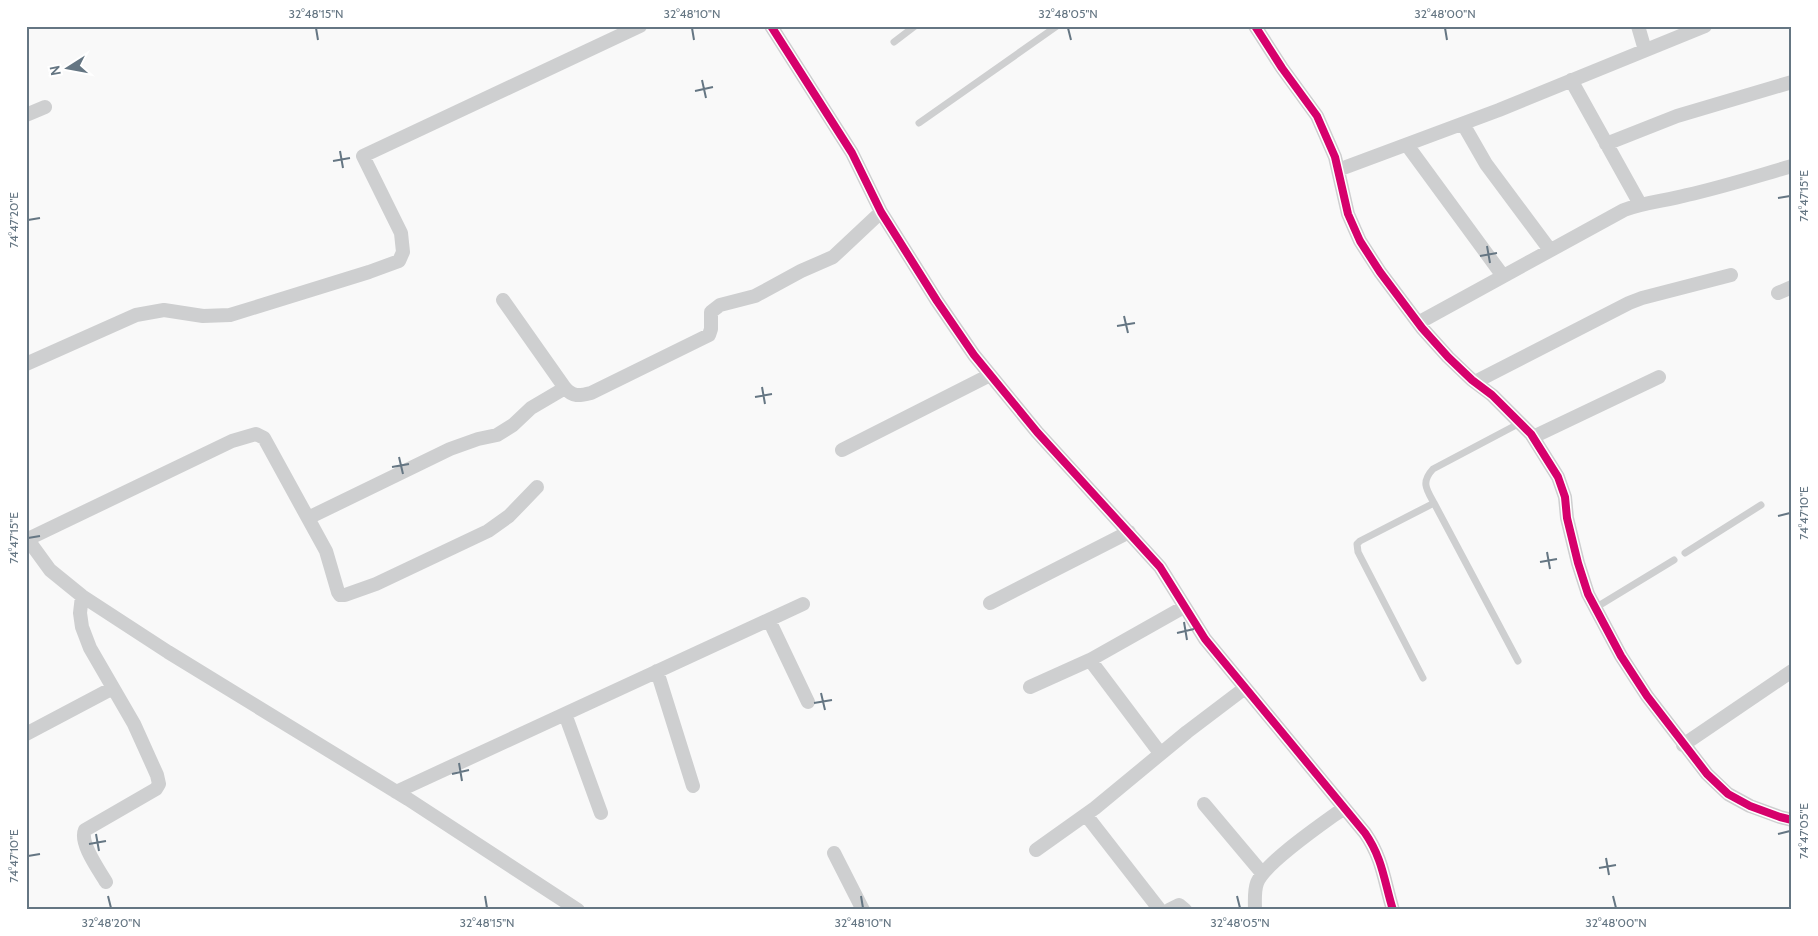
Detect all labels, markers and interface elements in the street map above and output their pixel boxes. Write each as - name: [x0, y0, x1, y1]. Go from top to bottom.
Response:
- text: 32°48'15"N: [289, 6, 343, 21]
- text: 32°48'10"N: [664, 6, 720, 21]
- text: 32°48'05"N: [1038, 6, 1098, 21]
- text: 32°48'00"N: [1414, 6, 1476, 21]
- north arrow: [42, 42, 92, 92]
- text: N: [45, 64, 65, 77]
- text: 74°47'15"E: [1796, 170, 1811, 222]
- text: 74°47'20"E: [6, 192, 21, 248]
- text: 74°47'10"E: [1796, 486, 1811, 540]
- text: 74°47'15"E: [6, 512, 21, 564]
- text: 74°47'05"E: [1796, 803, 1811, 859]
- text: 74°47'10"E: [6, 829, 21, 883]
- text: 32°48'20"N: [81, 915, 141, 930]
- text: 32°48'15"N: [460, 915, 514, 930]
- text: 32°48'10"N: [835, 915, 891, 930]
- text: 32°48'05"N: [1210, 915, 1270, 930]
- text: 32°48'00"N: [1585, 915, 1647, 930]

